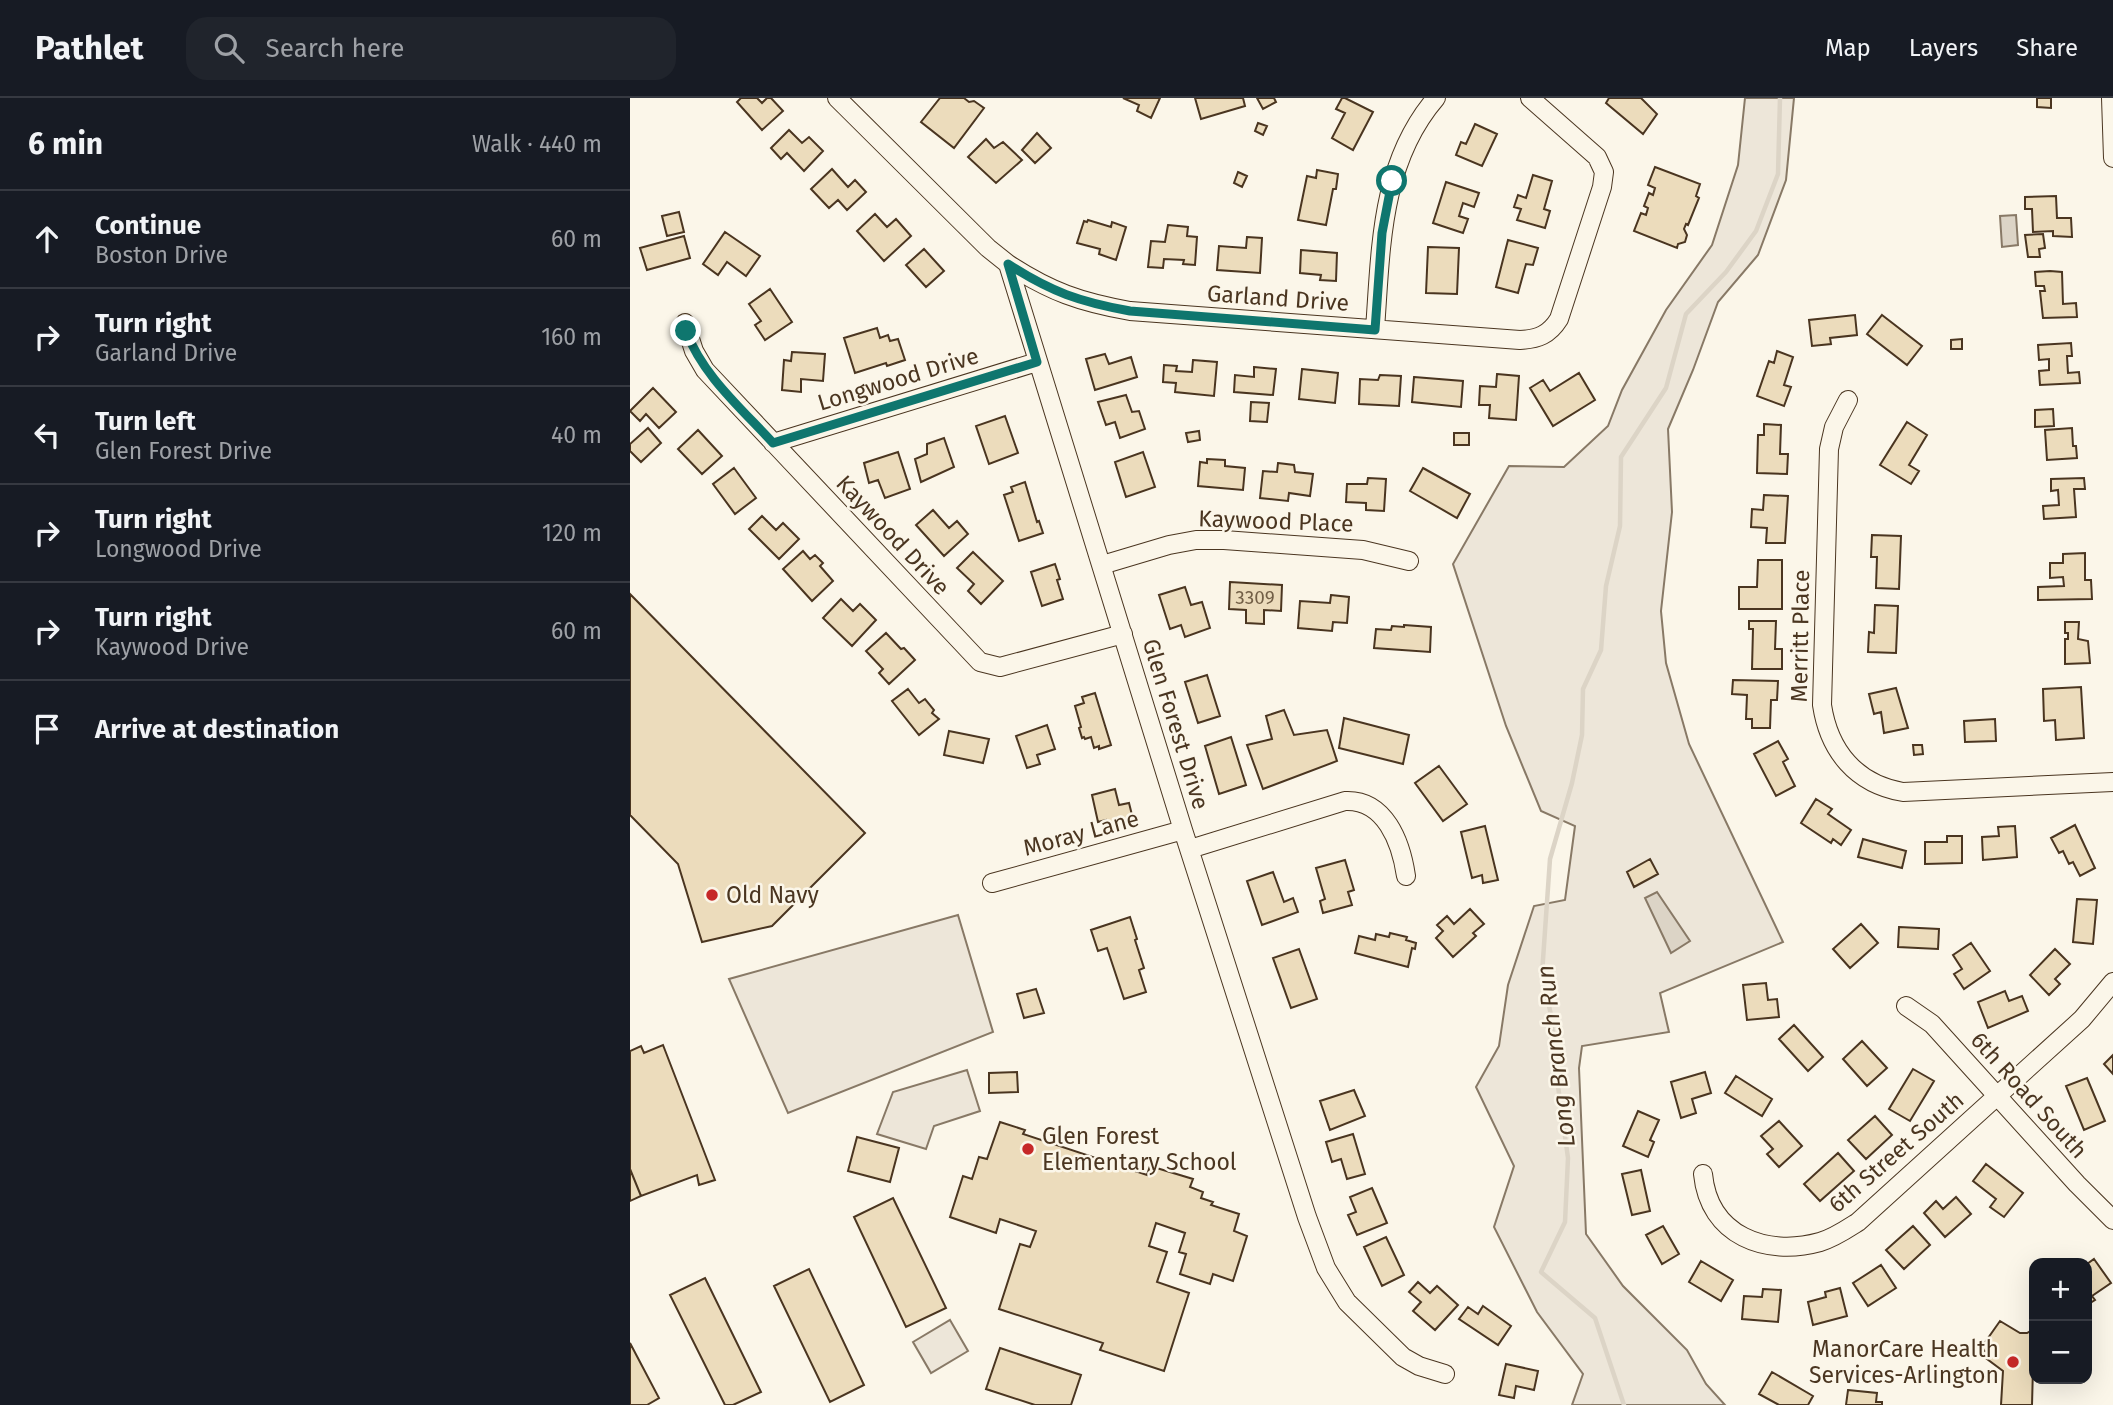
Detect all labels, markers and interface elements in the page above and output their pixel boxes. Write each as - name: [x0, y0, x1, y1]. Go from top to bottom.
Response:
- search box: [186, 17, 676, 80]
- text: Pathlet: [35, 28, 144, 68]
- icon: search: [210, 29, 248, 67]
- text: Search here: [266, 33, 404, 64]
- text: Map: [1825, 34, 1871, 62]
- text: Layers: [1909, 34, 1978, 62]
- text: Share: [2016, 34, 2078, 62]
- text: 6 min: [28, 126, 103, 162]
- text: Walk · 440 m: [472, 130, 602, 158]
- route start: [1376, 165, 1407, 196]
- text: Continue: [95, 210, 201, 241]
- icon: ahead: [28, 220, 66, 258]
- text: 60 m: [551, 225, 602, 253]
- text: Boston Drive: [95, 241, 228, 269]
- street label: Garland Drive: [1206, 279, 1350, 317]
- text: Turn right: [95, 308, 212, 339]
- route end: [670, 315, 701, 346]
- icon: right: [28, 318, 66, 356]
- text: 160 m: [541, 323, 602, 351]
- text: Garland Drive: [95, 339, 237, 367]
- street label: Longwood Drive: [814, 341, 982, 417]
- text: Turn left: [95, 406, 196, 437]
- icon: left: [28, 416, 66, 454]
- text: 40 m: [551, 421, 602, 449]
- text: Glen Forest Drive: [95, 437, 272, 465]
- street label: Kaywood Drive: [830, 469, 956, 601]
- text: Turn right: [95, 504, 212, 535]
- street label: Kaywood Place: [1198, 504, 1354, 538]
- icon: right: [28, 514, 66, 552]
- text: 120 m: [542, 519, 602, 547]
- text: Longwood Drive: [95, 535, 262, 563]
- street label: Merritt Place: [1785, 569, 1815, 703]
- house number: 3309: [1235, 586, 1275, 609]
- text: Turn right: [95, 602, 212, 633]
- icon: right: [28, 612, 66, 650]
- text: 60 m: [551, 617, 602, 645]
- text: Kaywood Drive: [95, 633, 249, 661]
- street label: Glen Forest Drive: [1137, 635, 1215, 813]
- icon: arrive: [28, 710, 66, 748]
- text: Arrive at destination: [95, 714, 339, 745]
- street label: Moray Lane: [1020, 804, 1142, 862]
- place label: Old Navy: [726, 881, 820, 909]
- marker: Old Navy: [704, 887, 720, 903]
- water label: Long Branch Run: [1531, 963, 1581, 1149]
- street label: 6th Road South: [1965, 1026, 2093, 1164]
- street label: 6th Street South: [1823, 1086, 1969, 1218]
- place label: Glen Forest Elementary School: [1042, 1122, 1237, 1176]
- marker: Glen Forest Elementary School: [1020, 1141, 1036, 1157]
- map controls: [2029, 1258, 2092, 1384]
- button: +: [2029, 1258, 2092, 1321]
- button: −: [2029, 1321, 2092, 1384]
- place label: ManorCare Health Services-Arlington: [1809, 1335, 1999, 1389]
- marker: ManorCare Health Services-Arlington: [2005, 1354, 2021, 1370]

